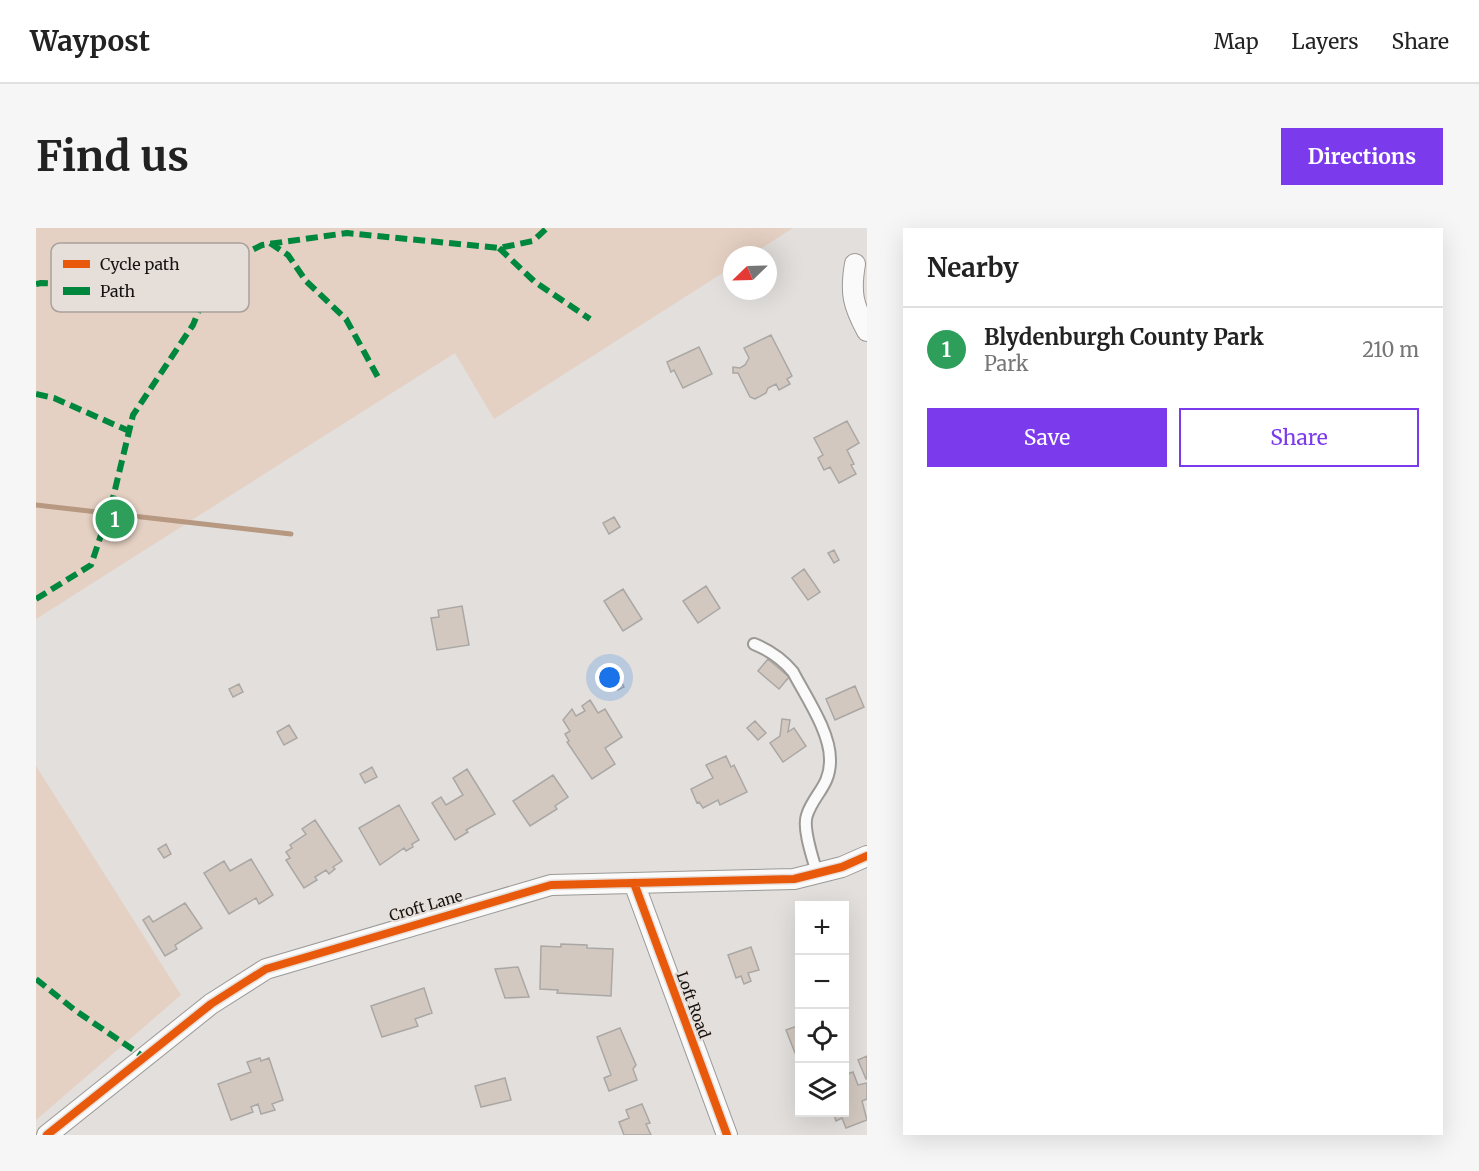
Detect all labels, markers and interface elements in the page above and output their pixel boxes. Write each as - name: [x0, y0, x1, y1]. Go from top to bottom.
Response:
- text: Waypost: [30, 23, 150, 59]
- text: Map: [1214, 28, 1259, 55]
- text: Layers: [1292, 28, 1359, 55]
- text: Share: [1392, 28, 1449, 55]
- button: Directions: [1281, 128, 1443, 185]
- text: Find us: [36, 130, 189, 182]
- legend: [51, 243, 249, 312]
- north arrow: [723, 246, 777, 300]
- text: Nearby: [927, 251, 1019, 284]
- text: Cycle path: [100, 254, 180, 274]
- text: Path: [100, 281, 136, 301]
- text: Blydenburgh County Park: [984, 323, 1264, 351]
- text: 1: [942, 337, 951, 362]
- text: 210 m: [1362, 337, 1419, 362]
- text: Park: [984, 351, 1028, 376]
- button: Save: [927, 408, 1167, 467]
- button: Share: [1179, 408, 1419, 467]
- pin: 1: [96, 496, 134, 542]
- your location: [595, 663, 624, 692]
- street label: Croft Lane: [387, 886, 465, 925]
- map controls: [795, 901, 849, 1117]
- button: +: [795, 901, 849, 955]
- button: −: [795, 955, 849, 1009]
- street label: Loft Road: [673, 969, 714, 1041]
- button: locate: [795, 1009, 849, 1063]
- button: layers: [795, 1063, 849, 1117]

